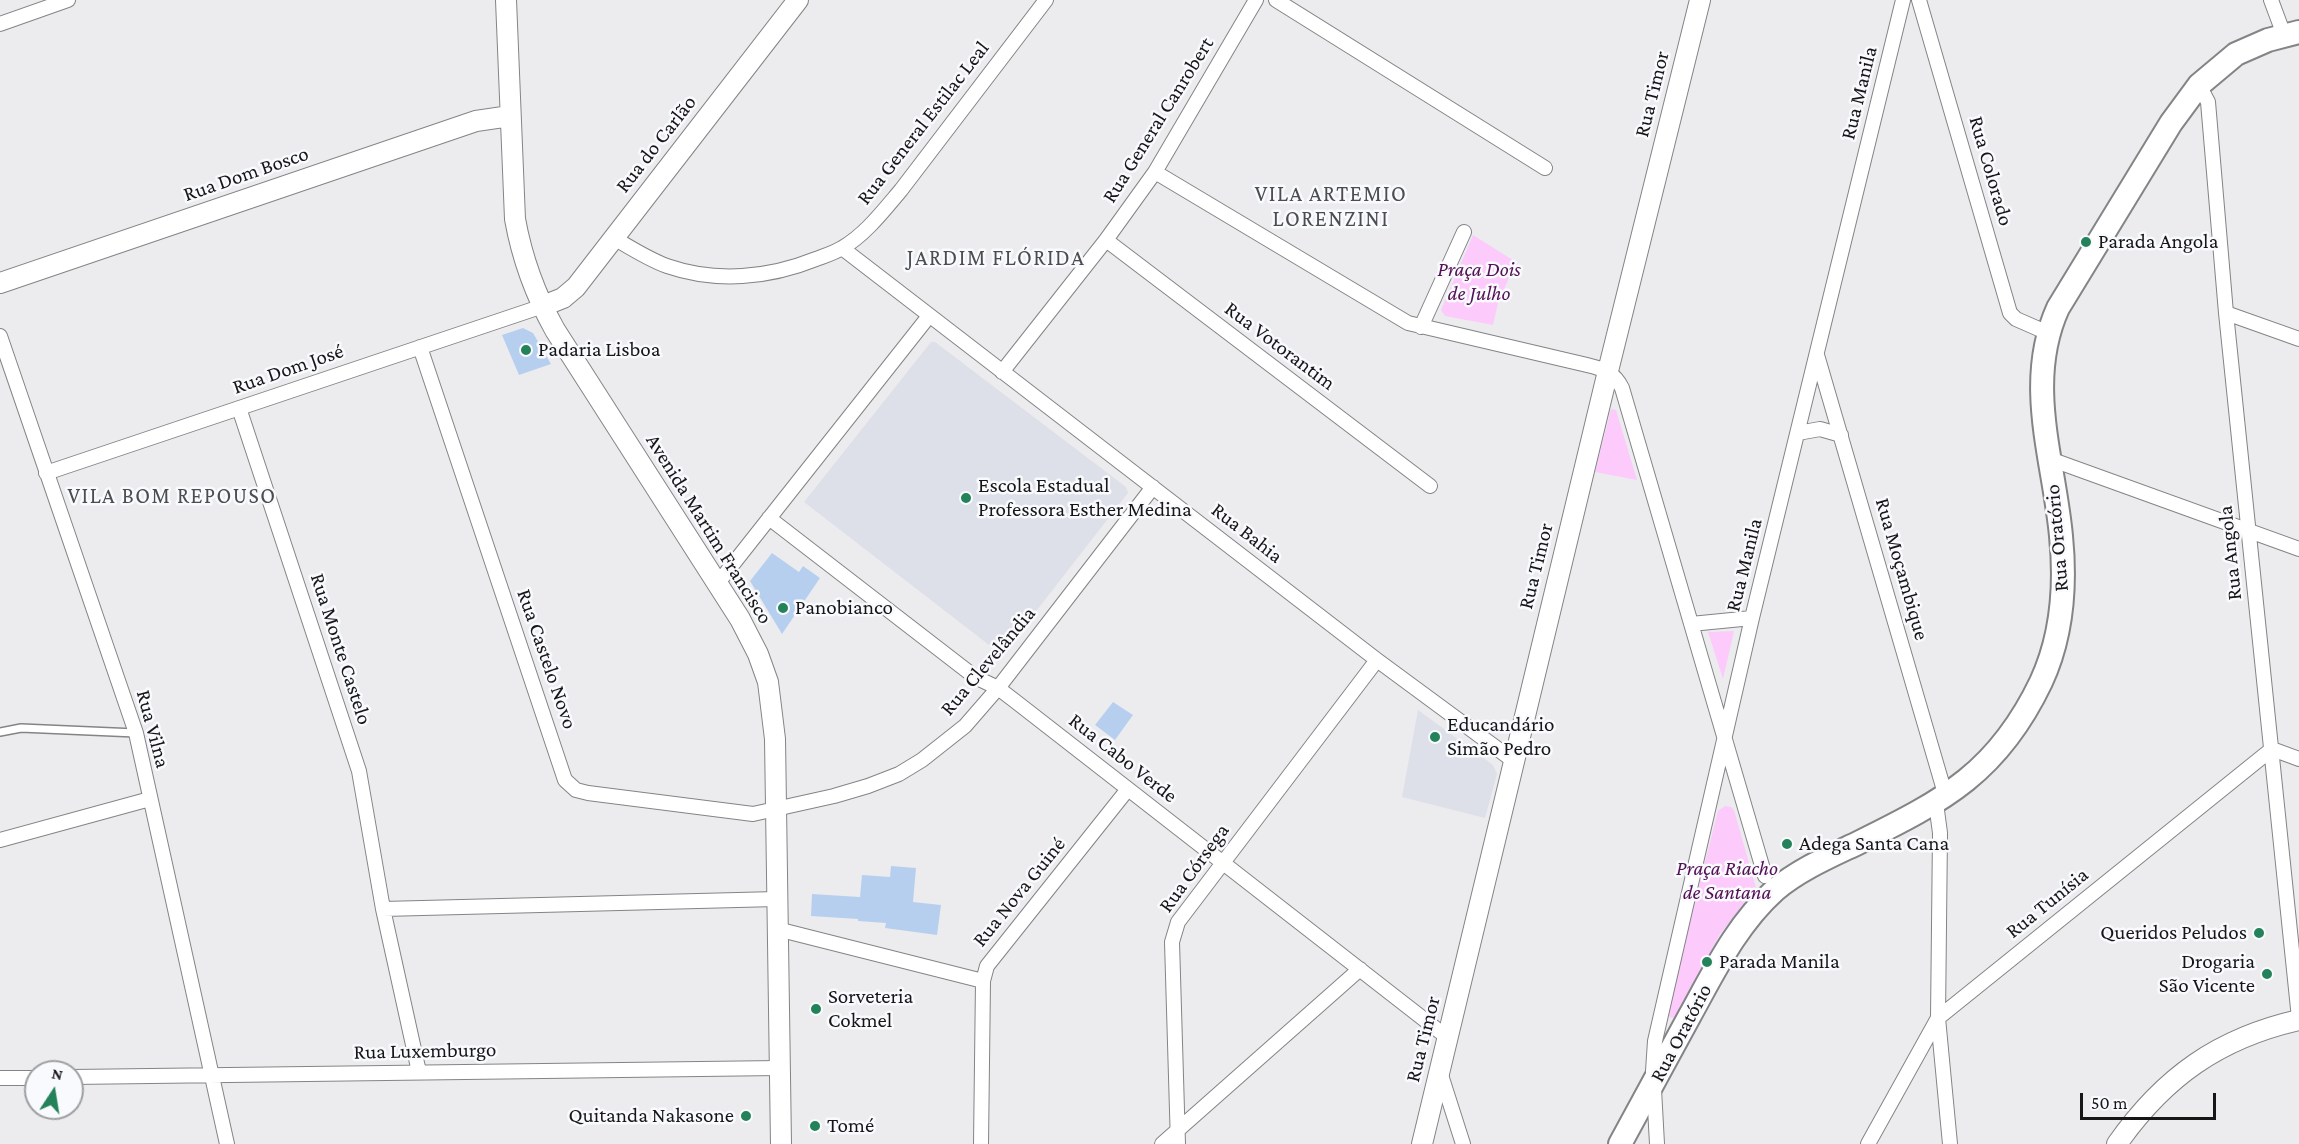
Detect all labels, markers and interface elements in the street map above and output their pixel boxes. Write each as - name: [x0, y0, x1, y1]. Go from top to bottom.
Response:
- street label: Rua General Canrobert: [1097, 33, 1219, 207]
- street label: Rua General Estilac Leal: [851, 36, 995, 210]
- street label: Rua Manila: [1835, 44, 1883, 142]
- street label: Rua Timor: [1629, 48, 1675, 140]
- street label: Rua do Carlão: [610, 90, 702, 198]
- street label: Rua Colorado: [1963, 113, 2019, 229]
- street label: Rua Dom Bosco: [180, 141, 312, 207]
- district label: VILA ARTEMIO LORENZINI: [1255, 181, 1407, 232]
- place label: Parada Angola: [2098, 229, 2218, 255]
- marker: Parada Angola: [2079, 235, 2093, 249]
- district label: JARDIM FLÓRIDA: [907, 245, 1085, 271]
- park label: Praça Dois de Julho: [1437, 257, 1521, 307]
- street label: Rua Votorantim: [1220, 296, 1340, 396]
- place label: Padaria Lisboa: [538, 337, 660, 363]
- street label: Rua Dom José: [229, 338, 347, 400]
- marker: Padaria Lisboa: [519, 343, 533, 357]
- street label: Avenida Martim Francisco: [640, 429, 778, 629]
- place label: Escola Estadual Professora Esther Medina: [978, 473, 1192, 523]
- district label: VILA BOM REPOUSO: [67, 483, 277, 509]
- street label: Rua Oratório: [2040, 483, 2074, 593]
- marker: Escola Estadual Professora Esther Medina: [959, 491, 973, 505]
- street label: Rua Moçambique: [1870, 495, 1934, 643]
- street label: Rua Bahia: [1206, 497, 1288, 569]
- street label: Rua Angola: [2212, 504, 2248, 602]
- street label: Rua Manila: [1720, 516, 1768, 614]
- street label: Rua Timor: [1513, 520, 1559, 612]
- street label: Rua Monte Castelo: [305, 570, 377, 728]
- street label: Rua Castelo Novo: [511, 586, 583, 732]
- place label: Panobianco: [795, 595, 893, 621]
- marker: Panobianco: [776, 601, 790, 615]
- street label: Rua Clevelândia: [935, 601, 1041, 721]
- street label: Rua Vilna: [130, 687, 176, 771]
- street label: Rua Cabo Verde: [1064, 708, 1182, 808]
- place label: Educandário Simão Pedro: [1447, 712, 1554, 762]
- marker: Educandário Simão Pedro: [1428, 730, 1442, 744]
- street label: Rua Córsega: [1153, 819, 1235, 917]
- place label: Adega Santa Cana: [1799, 831, 1949, 857]
- street label: Rua Nova Guiné: [967, 832, 1071, 952]
- marker: Adega Santa Cana: [1780, 837, 1794, 851]
- park label: Praça Riacho de Santana: [1676, 856, 1778, 906]
- street label: Rua Tunísia: [2001, 862, 2093, 944]
- place label: Queridos Peludos: [2100, 920, 2247, 946]
- marker: Queridos Peludos: [2252, 926, 2266, 940]
- place label: Parada Manila: [1719, 949, 1840, 975]
- place label: Drogaria São Vicente: [2159, 949, 2255, 999]
- marker: Parada Manila: [1700, 955, 1714, 969]
- marker: Drogaria São Vicente: [2260, 967, 2274, 981]
- street label: Rua Oratório: [1645, 980, 1717, 1086]
- place label: Sorveteria Cokmel: [828, 984, 913, 1034]
- street label: Rua Timor: [1400, 993, 1446, 1085]
- marker: Sorveteria Cokmel: [809, 1002, 823, 1016]
- street label: Rua Luxemburgo: [353, 1037, 497, 1065]
- north arrow: [24, 1060, 84, 1120]
- text: N: [50, 1064, 65, 1083]
- scale bar: [2083, 1081, 2220, 1119]
- text: 50 m: [2091, 1093, 2128, 1113]
- place label: Quitanda Nakasone: [569, 1103, 734, 1129]
- marker: Quitanda Nakasone: [739, 1109, 753, 1123]
- place label: Tomé: [827, 1113, 874, 1139]
- marker: Tomé: [808, 1119, 822, 1133]

